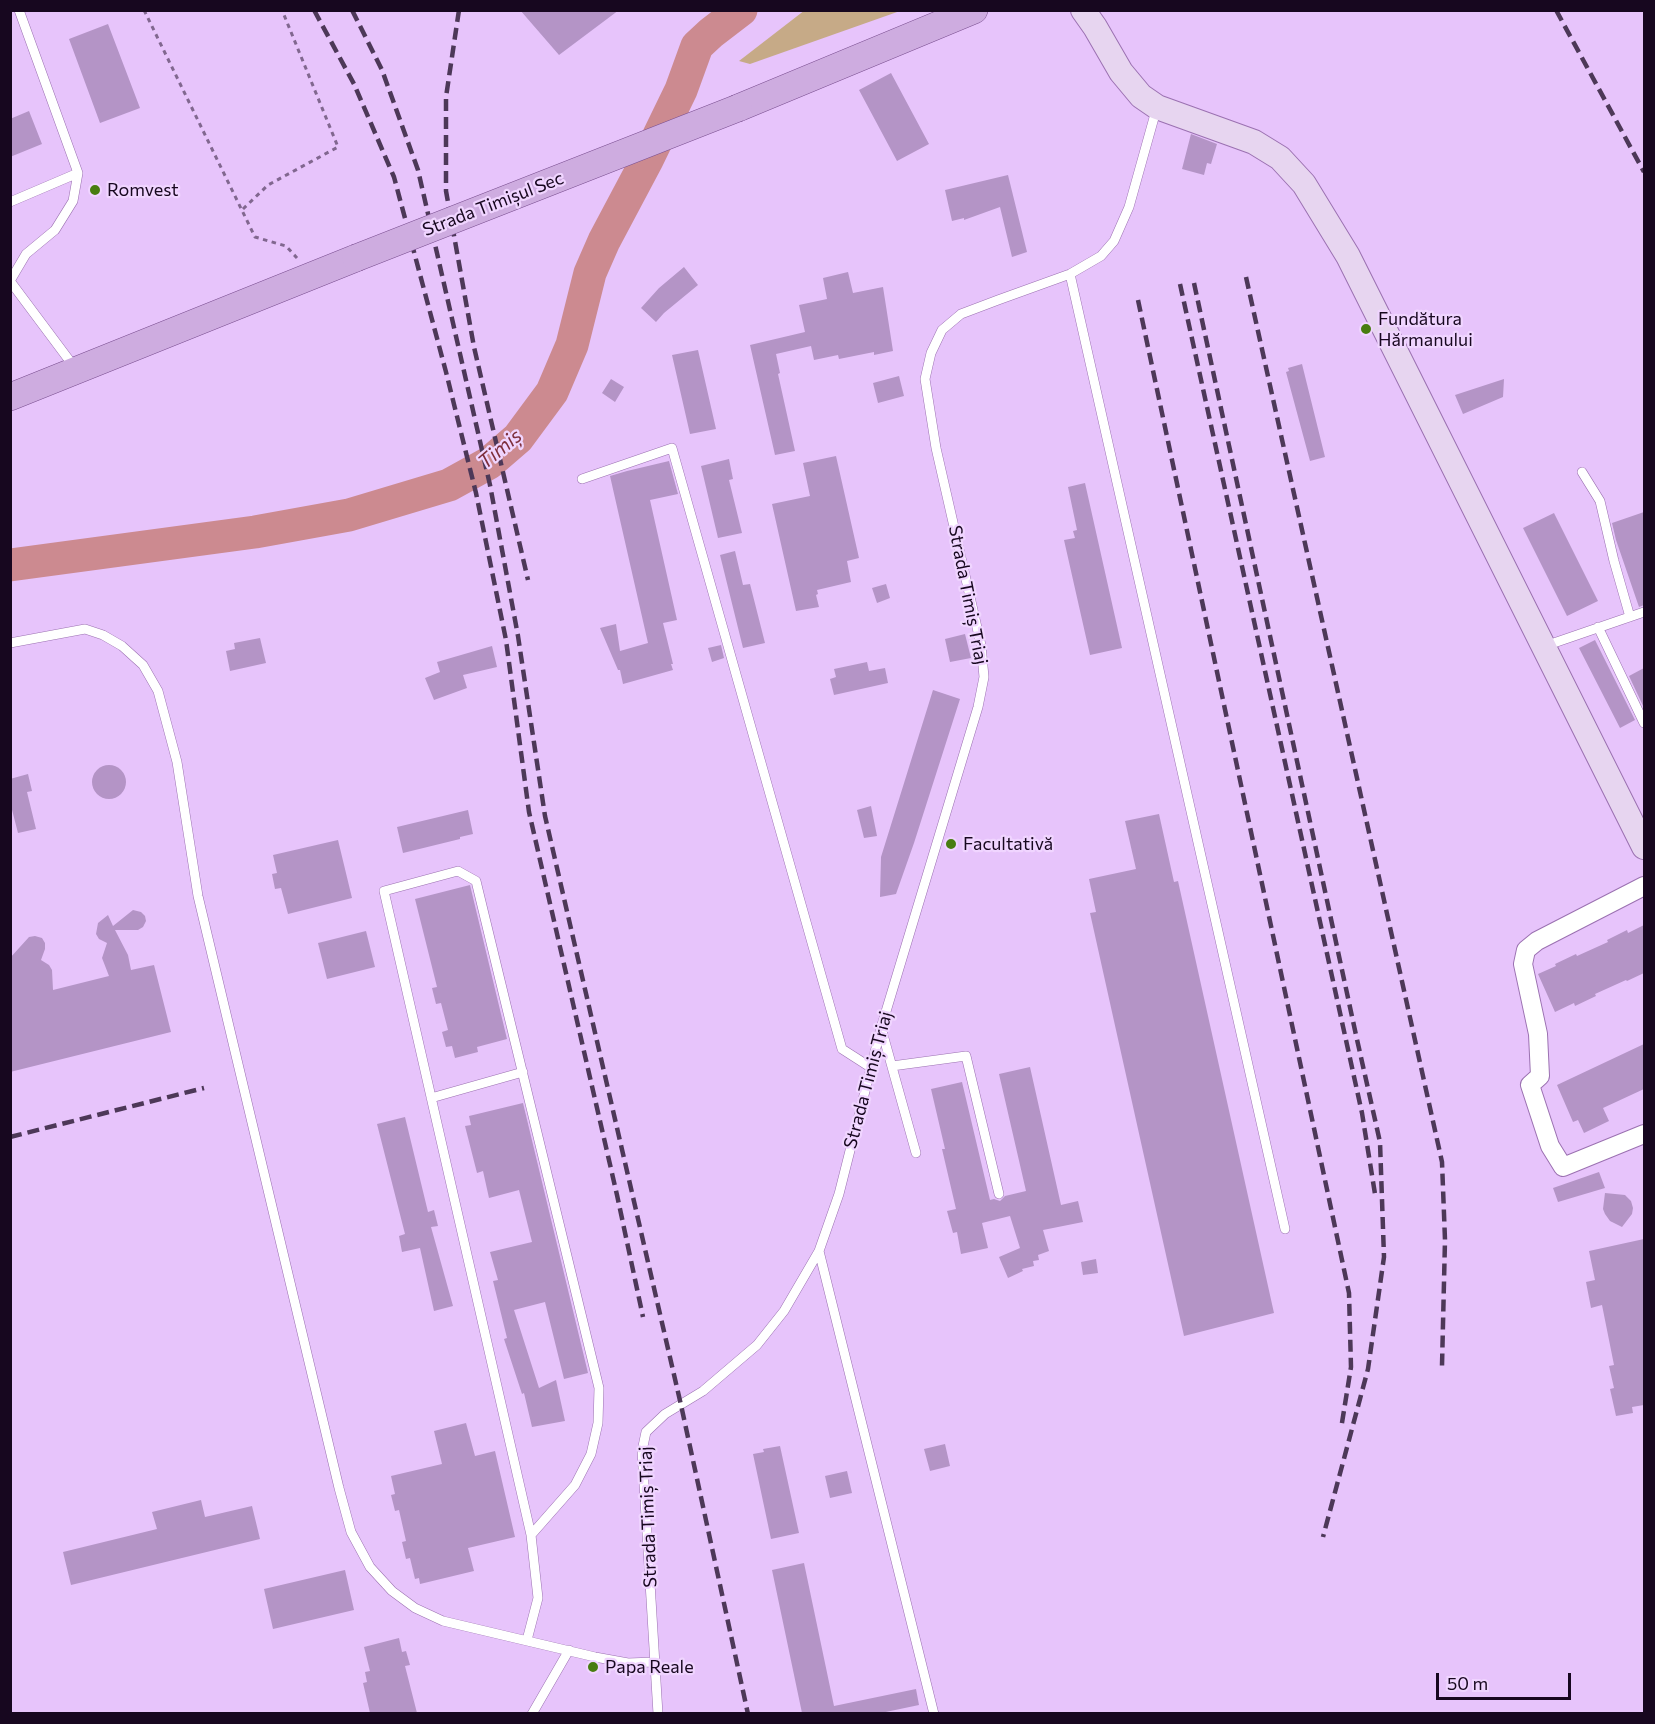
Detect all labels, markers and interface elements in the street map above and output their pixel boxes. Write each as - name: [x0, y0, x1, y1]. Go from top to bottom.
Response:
- street label: Strada Timișul Sec: [420, 167, 566, 241]
- place label: Romvest: [107, 179, 179, 201]
- marker: Romvest: [88, 183, 102, 197]
- place label: Fundătura Hărmanului: [1378, 308, 1473, 350]
- marker: Fundătura Hărmanului: [1359, 322, 1373, 336]
- water label: Timiș: [473, 424, 527, 474]
- street label: Strada Timiș Triaj: [944, 524, 992, 666]
- place label: Facultativă: [963, 833, 1053, 855]
- marker: Facultativă: [944, 837, 958, 851]
- street label: Strada Timiș Triaj: [839, 1009, 897, 1151]
- street label: Strada Timiș Triaj: [635, 1446, 661, 1588]
- place label: Papa Reale: [605, 1656, 694, 1678]
- marker: Papa Reale: [586, 1660, 600, 1674]
- scale bar: [1439, 1661, 1574, 1699]
- text: 50 m: [1447, 1672, 1488, 1694]

